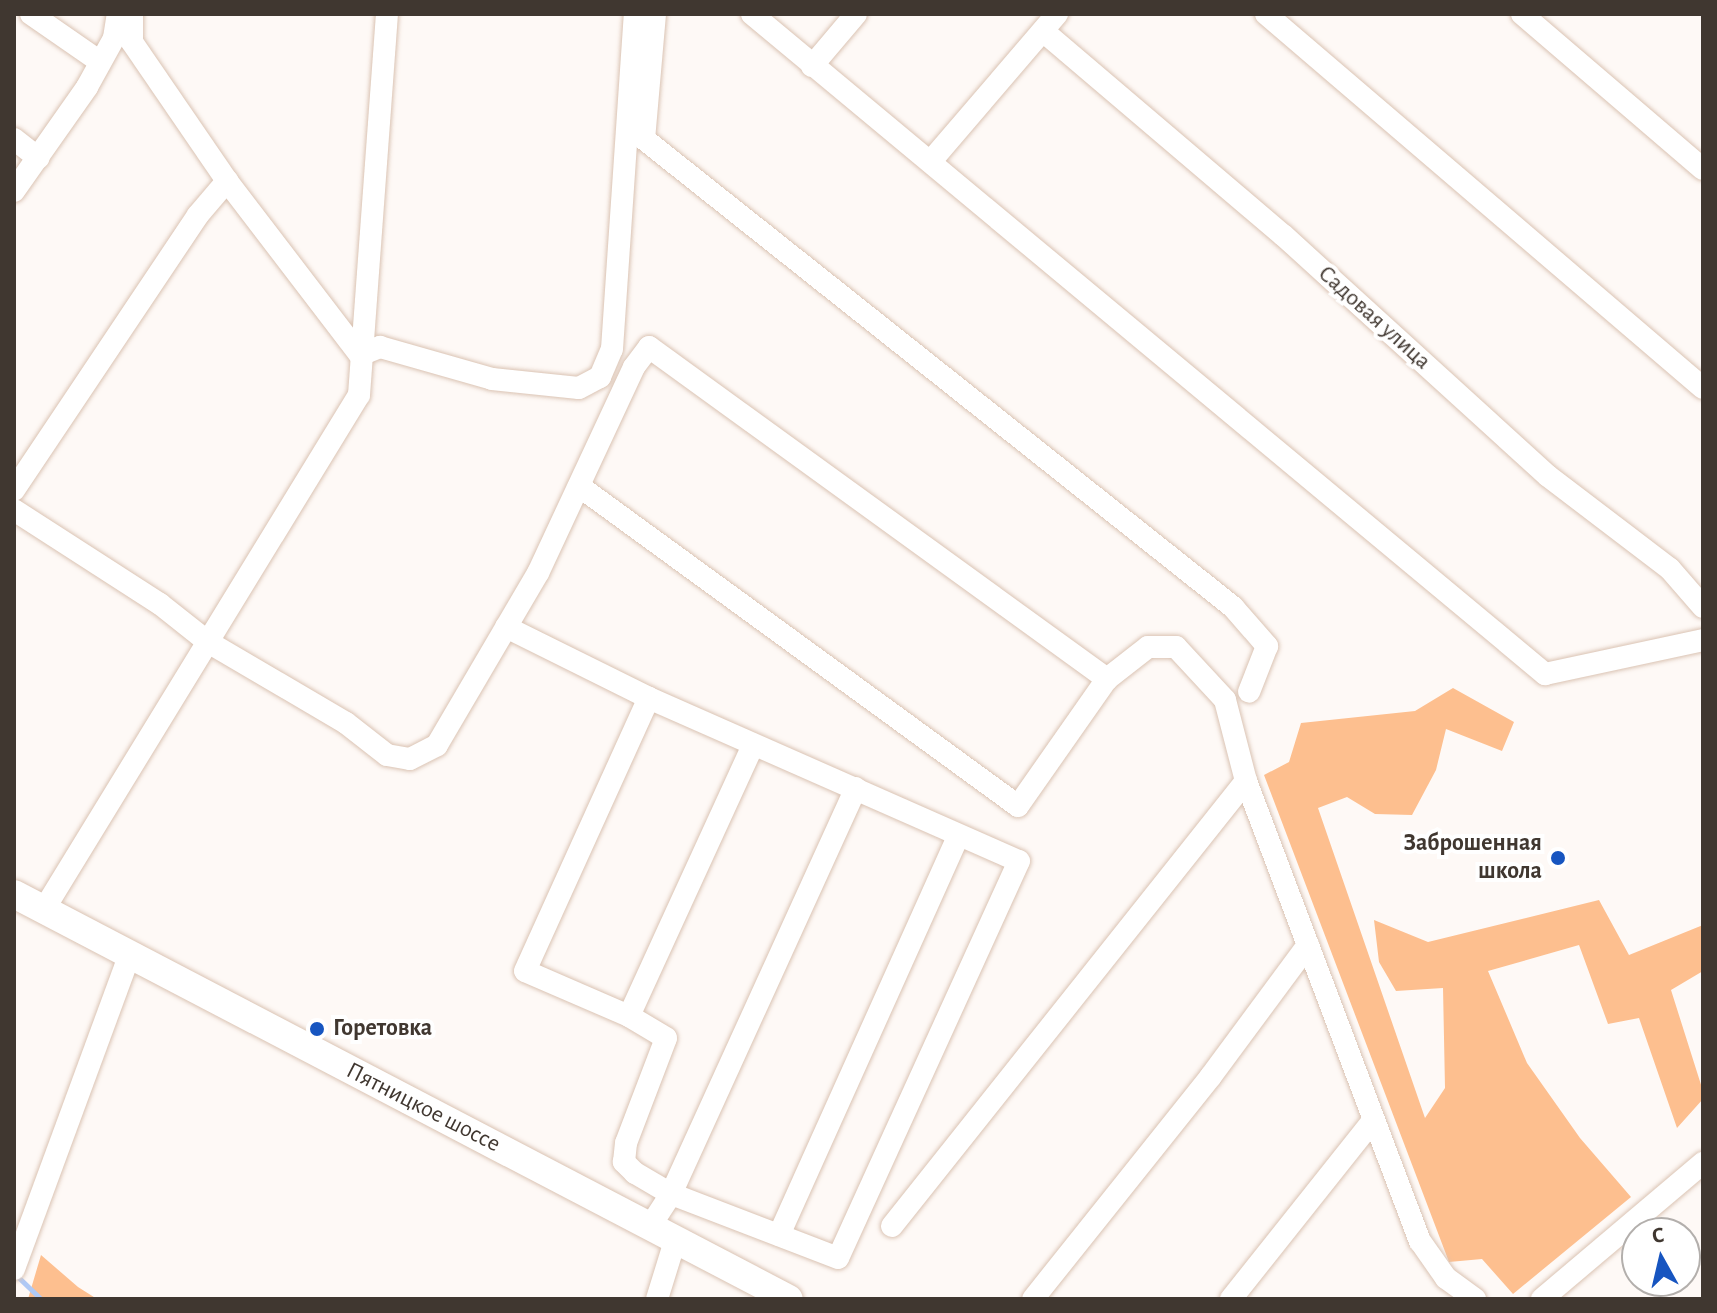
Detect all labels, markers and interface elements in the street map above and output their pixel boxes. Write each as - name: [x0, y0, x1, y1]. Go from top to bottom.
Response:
- street label: Садовая улица: [1312, 260, 1436, 376]
- place label: Заброшенная школа: [1403, 830, 1542, 886]
- marker: Заброшенная школа: [1549, 849, 1567, 867]
- place label: Горетовка: [333, 1015, 432, 1043]
- marker: Горетовка: [308, 1020, 326, 1038]
- street label: Пятницкое шоссе: [341, 1057, 505, 1159]
- north arrow: [1621, 1217, 1701, 1297]
- text: С: [1650, 1223, 1665, 1247]

